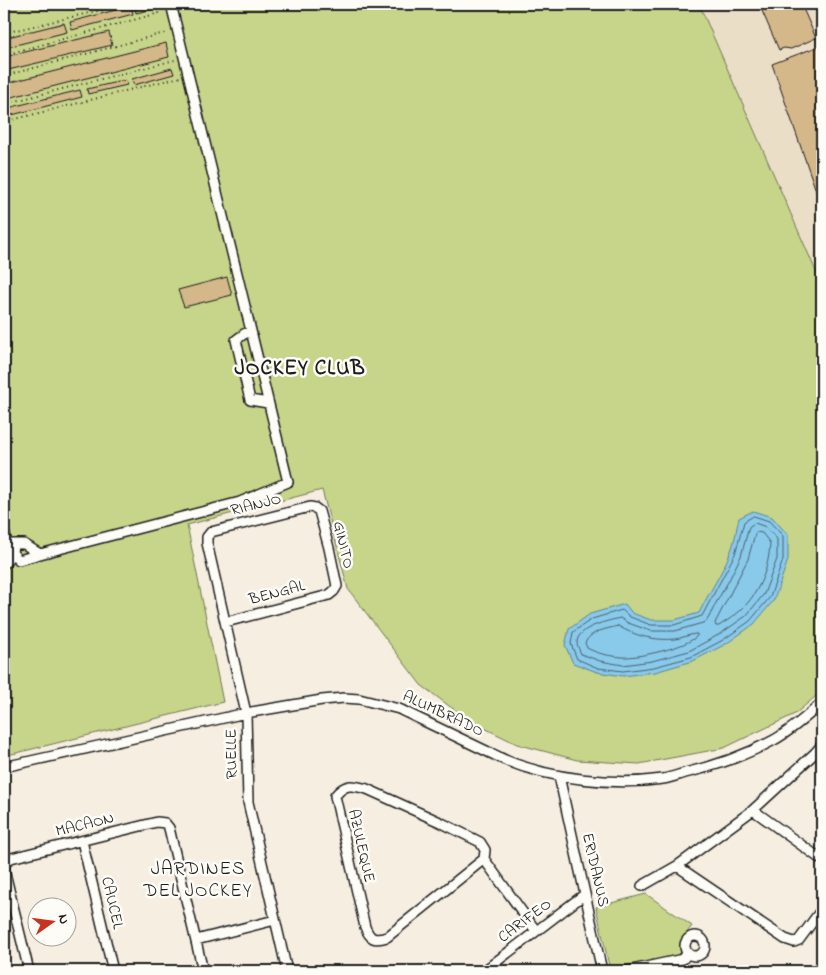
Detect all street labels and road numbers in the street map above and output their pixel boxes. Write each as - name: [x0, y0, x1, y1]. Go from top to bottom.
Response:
- street label: RIANJO: [228, 487, 284, 523]
- street label: GINITO: [326, 519, 360, 571]
- street label: BENGAL: [245, 574, 308, 612]
- street label: ALUMBRADO: [398, 685, 488, 743]
- street label: RUELLE: [220, 729, 244, 779]
- street label: MACAON: [53, 806, 117, 844]
- street label: AZULEQUE: [341, 807, 381, 885]
- street label: ERIDANUS: [575, 831, 615, 909]
- street label: CAUCEL: [94, 874, 130, 932]
- street label: CARIFEO: [493, 893, 557, 949]

